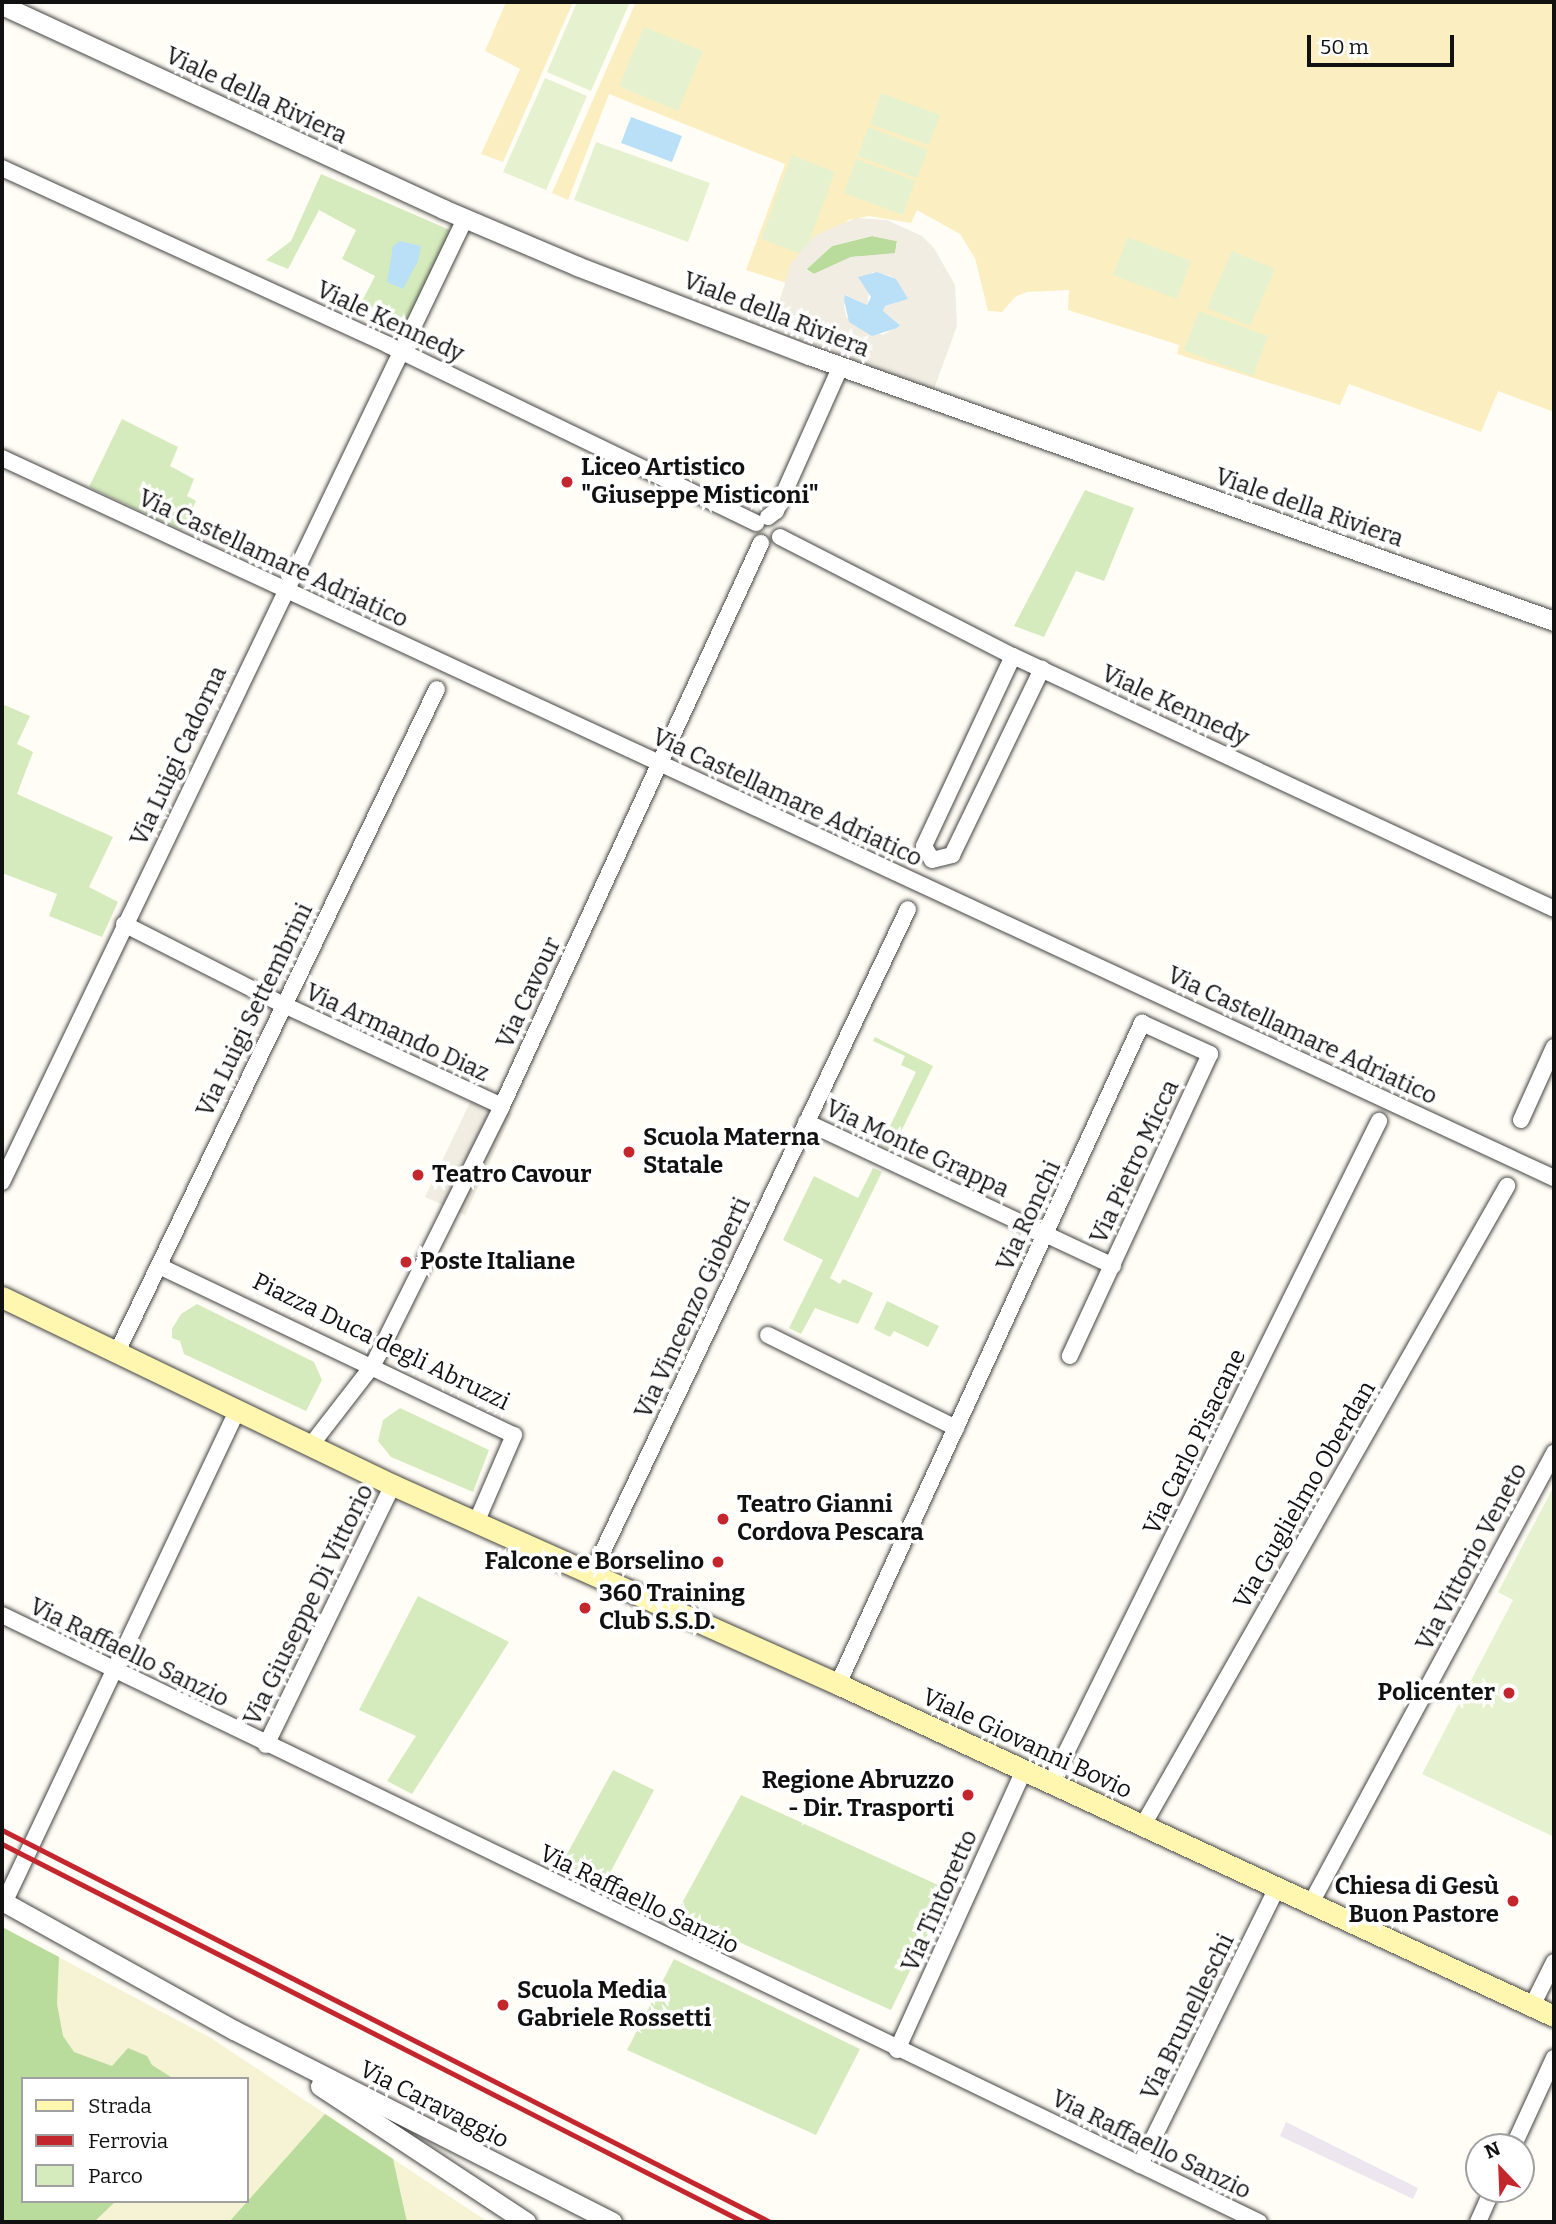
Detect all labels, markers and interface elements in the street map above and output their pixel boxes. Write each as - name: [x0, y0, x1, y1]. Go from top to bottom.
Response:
- scale bar: [1311, 21, 1458, 65]
- text: 50 m: [1320, 34, 1369, 60]
- street label: Viale della Riviera: [161, 41, 351, 151]
- street label: Viale della Riviera: [679, 266, 873, 364]
- street label: Viale Kennedy: [312, 275, 468, 369]
- place label: Liceo Artistico "Giuseppe Misticoni": [581, 454, 819, 510]
- street label: Viale della Riviera: [1211, 462, 1407, 554]
- marker: Liceo Artistico "Giuseppe Misticoni": [559, 474, 575, 490]
- street label: Via Castellamare Adriatico: [133, 484, 413, 634]
- street label: Viale Kennedy: [1097, 659, 1253, 753]
- street label: Via Luigi Cadorna: [125, 662, 233, 850]
- street label: Via Castellamare Adriatico: [647, 723, 927, 873]
- street label: Via Luigi Settembrini: [191, 898, 319, 1122]
- street label: Via Cavour: [491, 933, 567, 1053]
- street label: Via Castellamare Adriatico: [1162, 961, 1442, 1111]
- street label: Via Armando Diaz: [301, 978, 493, 1088]
- street label: Via Pietro Micca: [1084, 1076, 1186, 1248]
- street label: Via Monte Grappa: [821, 1094, 1013, 1204]
- place label: Scuola Materna Statale: [643, 1124, 820, 1180]
- marker: Scuola Materna Statale: [621, 1144, 637, 1160]
- street label: Via Ronchi: [991, 1156, 1067, 1276]
- place label: Teatro Cavour: [432, 1161, 592, 1189]
- marker: Teatro Cavour: [410, 1167, 426, 1183]
- street label: Via Vincenzo Gioberti: [629, 1193, 757, 1423]
- place label: Poste Italiane: [420, 1248, 575, 1276]
- marker: Poste Italiane: [398, 1254, 414, 1270]
- street label: Piazza Duca degli Abruzzi: [248, 1267, 514, 1417]
- street label: Via Carlo Pisacane: [1138, 1344, 1252, 1540]
- street label: Via Guglielmo Oberdan: [1228, 1376, 1382, 1614]
- street label: Via Vittorio Veneto: [1410, 1458, 1534, 1656]
- street label: Via Giuseppe Di Vittorio: [238, 1480, 380, 1730]
- place label: Teatro Gianni Cordova Pescara: [737, 1491, 924, 1547]
- marker: Teatro Gianni Cordova Pescara: [715, 1511, 731, 1527]
- place label: Falcone e Borselino: [484, 1548, 704, 1576]
- marker: Falcone e Borselino: [710, 1554, 726, 1570]
- place label: 360 Training Club S.S.D.: [599, 1580, 745, 1636]
- street label: Via Raffaello Sanzio: [25, 1592, 233, 1714]
- marker: 360 Training Club S.S.D.: [577, 1600, 593, 1616]
- place label: Policenter: [1377, 1679, 1495, 1707]
- street label: Viale Giovanni Bovio: [918, 1683, 1136, 1805]
- marker: Policenter: [1501, 1685, 1517, 1701]
- place label: Regione Abruzzo - Dir. Trasporti: [762, 1767, 954, 1823]
- marker: Regione Abruzzo - Dir. Trasporti: [960, 1787, 976, 1803]
- street label: Via Tintoretto: [896, 1826, 984, 1976]
- street label: Via Raffaello Sanzio: [535, 1839, 743, 1961]
- place label: Chiesa di Gesù Buon Pastore: [1335, 1873, 1499, 1929]
- marker: Chiesa di Gesù Buon Pastore: [1505, 1893, 1521, 1909]
- street label: Via Brunelleschi: [1135, 1929, 1241, 2105]
- place label: Scuola Media Gabriele Rossetti: [517, 1977, 711, 2033]
- marker: Scuola Media Gabriele Rossetti: [495, 1997, 511, 2013]
- street label: Via Caravaggio: [355, 2055, 513, 2155]
- legend: [21, 2077, 248, 2203]
- street label: Via Raffaello Sanzio: [1047, 2084, 1255, 2206]
- text: Strada: [88, 2093, 152, 2119]
- text: Ferrovia: [88, 2128, 168, 2154]
- north arrow: [1465, 2133, 1535, 2203]
- text: N: [1481, 2137, 1504, 2164]
- text: Parco: [88, 2163, 143, 2189]

